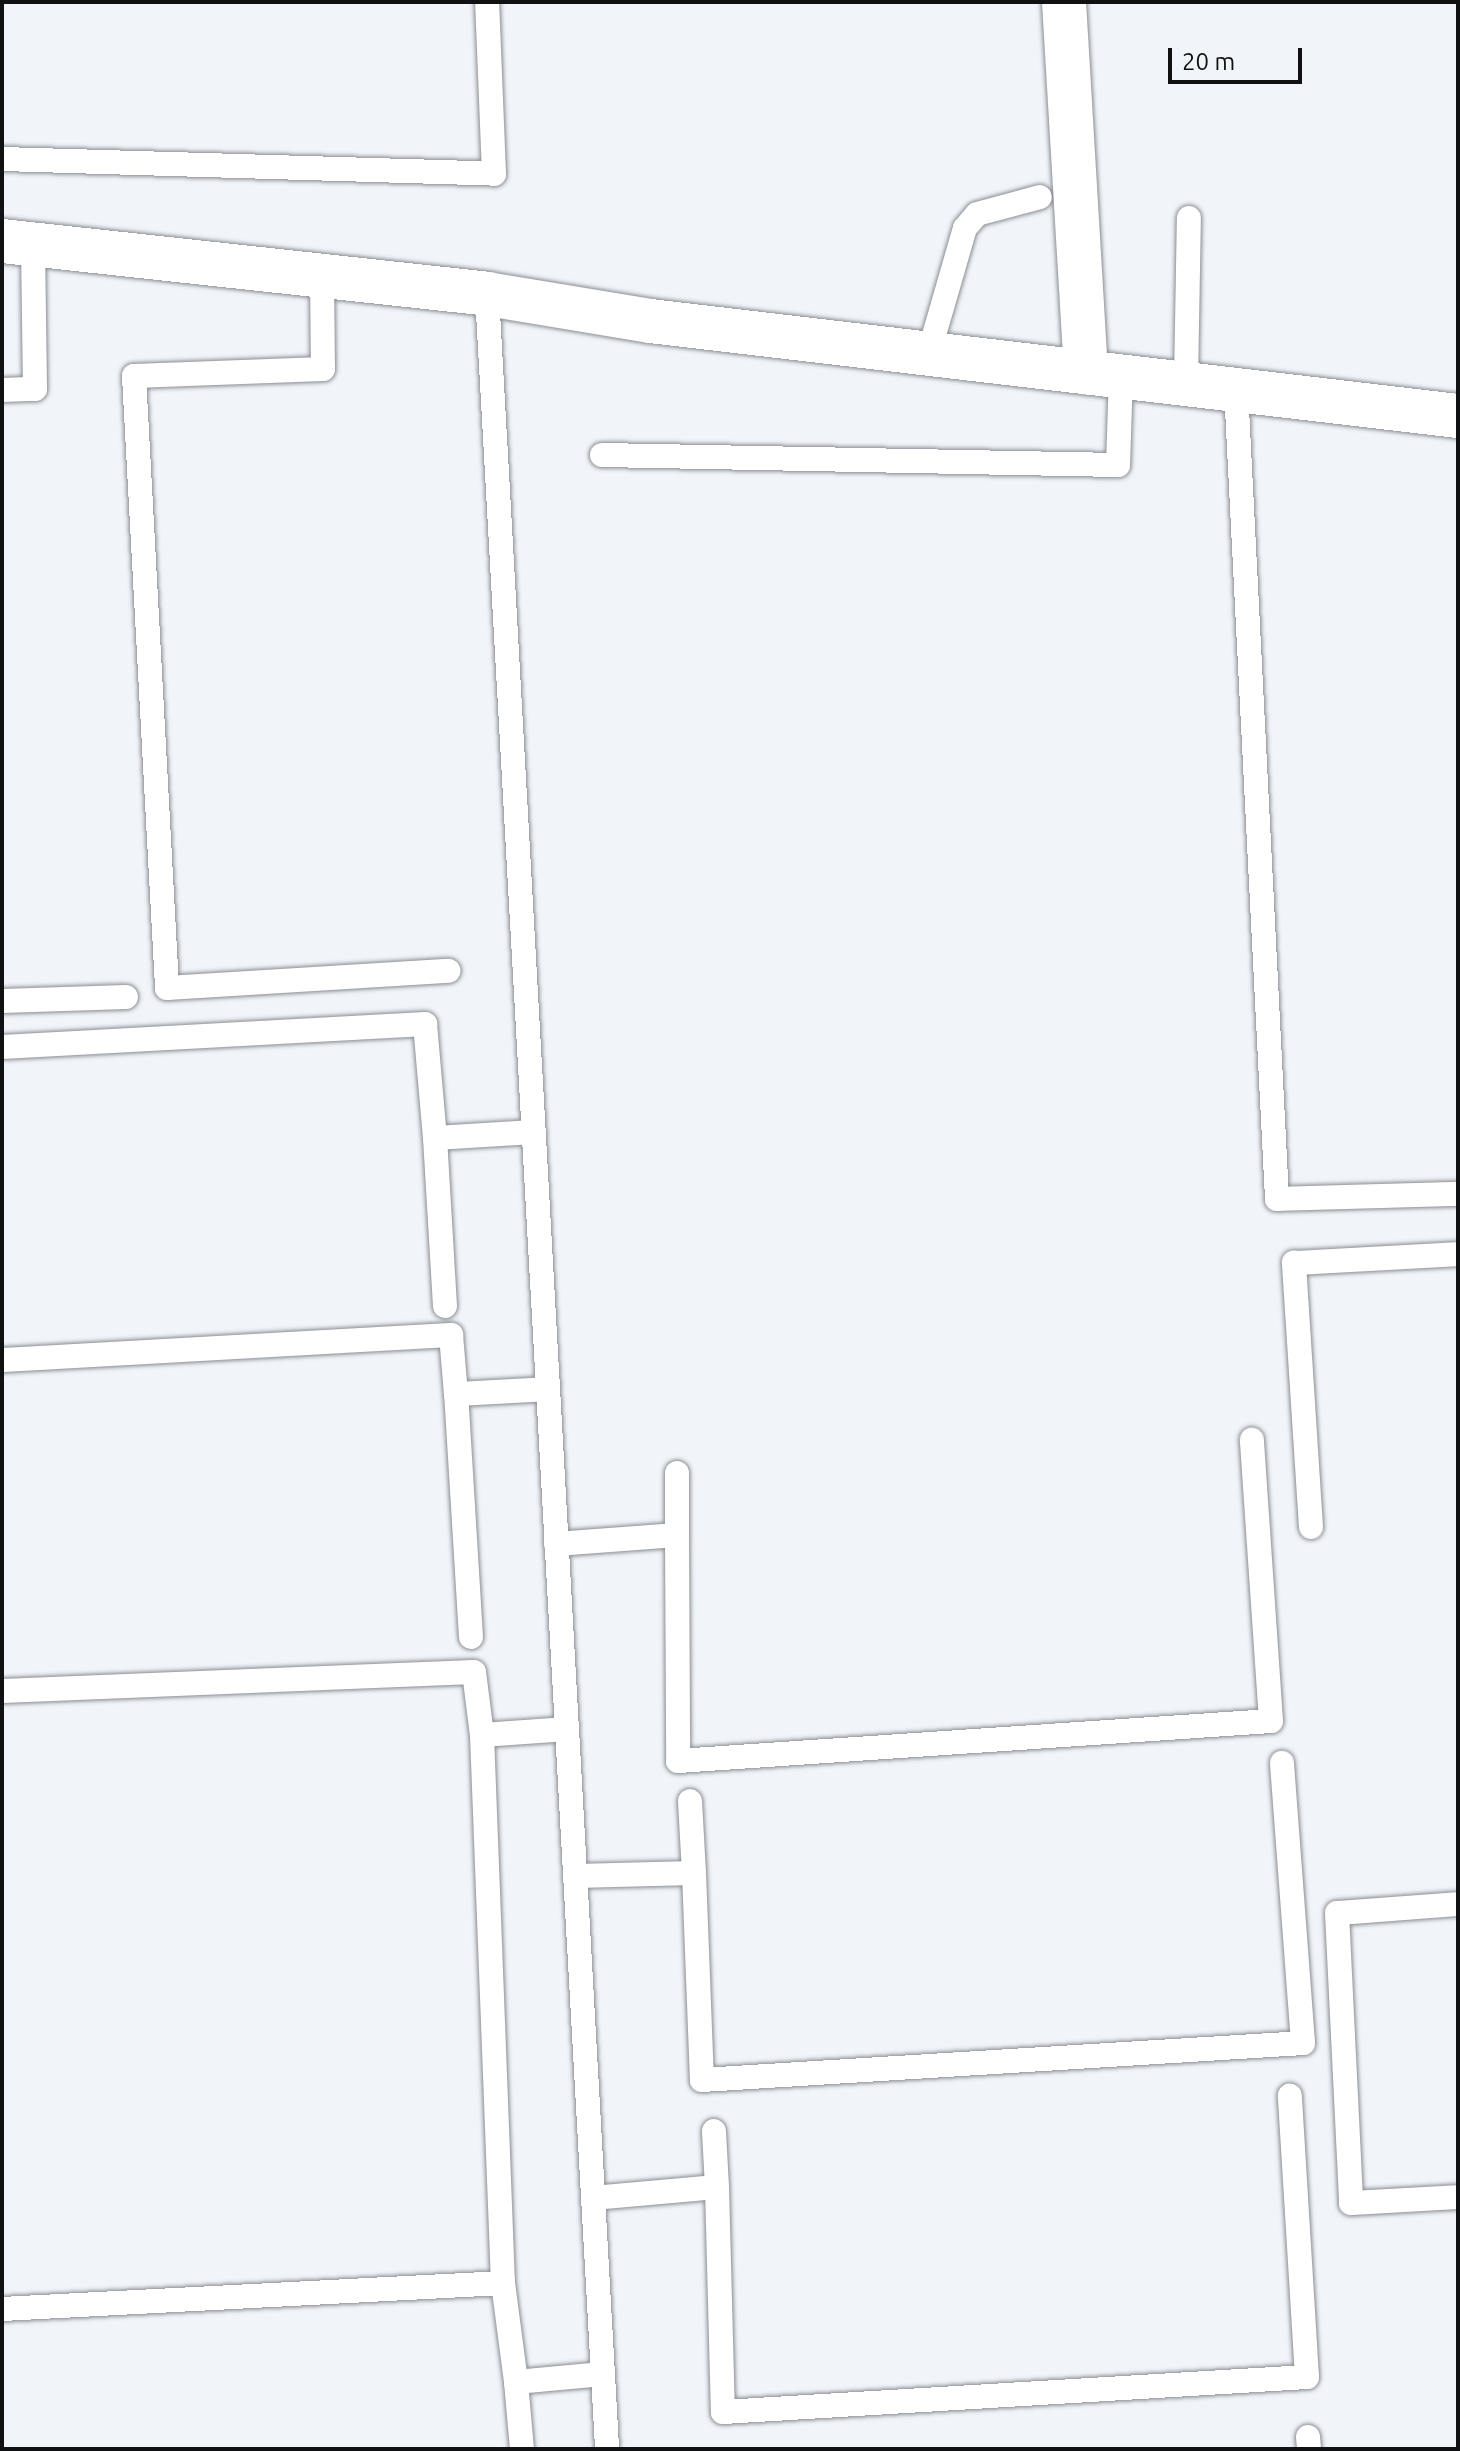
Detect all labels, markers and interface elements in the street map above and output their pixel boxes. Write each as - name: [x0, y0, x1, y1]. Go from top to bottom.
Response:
- scale bar: [1172, 32, 1306, 82]
- text: 20 m: [1182, 48, 1235, 75]

